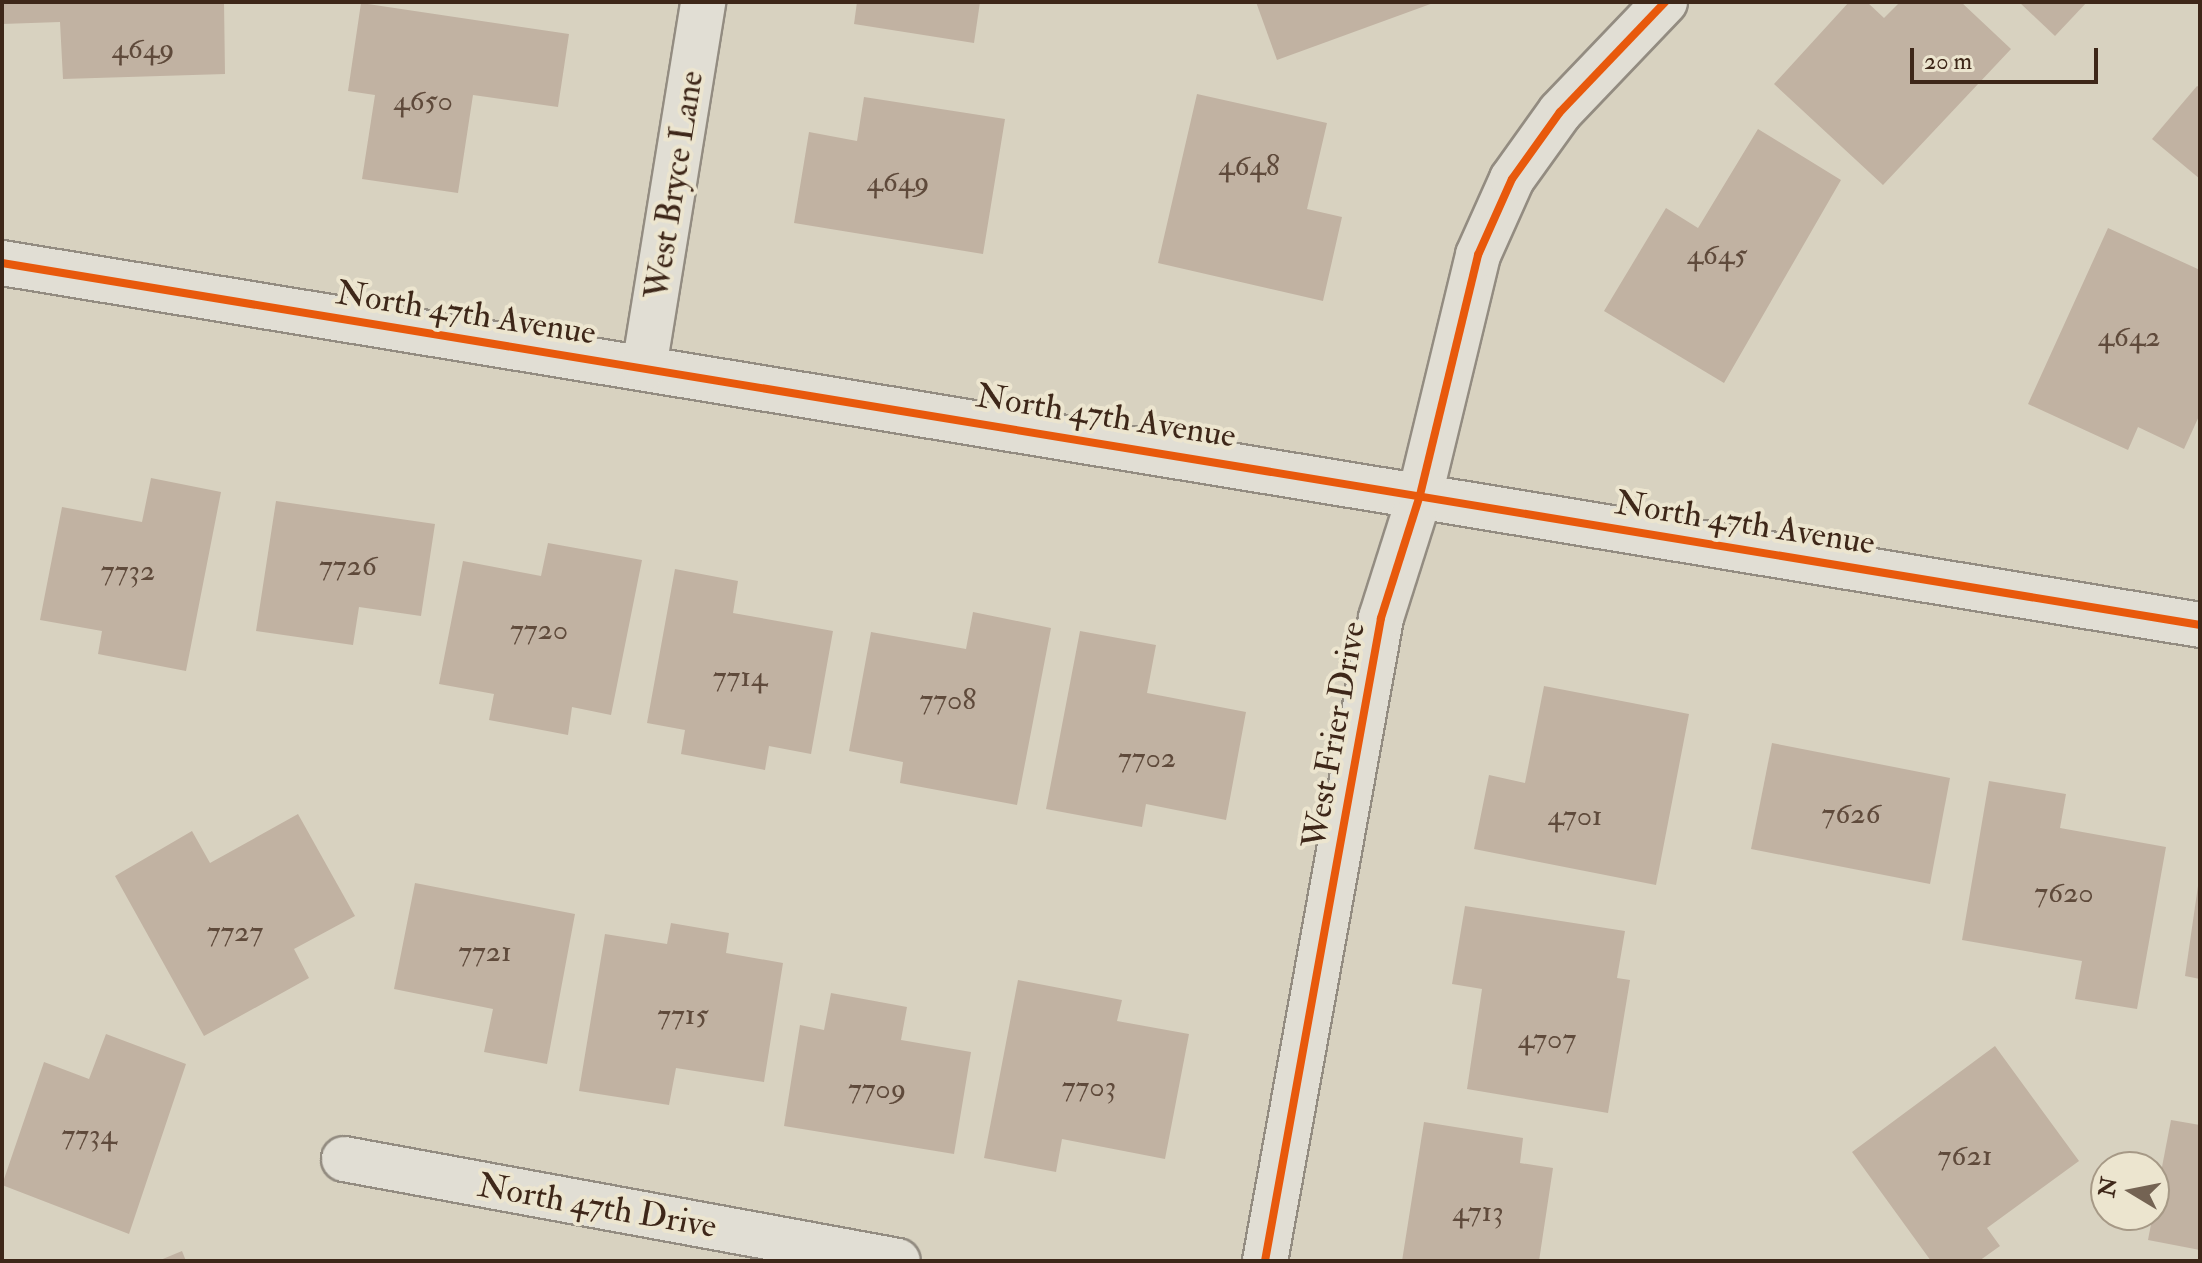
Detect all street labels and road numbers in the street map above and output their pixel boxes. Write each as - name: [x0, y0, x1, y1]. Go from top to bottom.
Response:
- street label: West Bryce Lane: [636, 68, 712, 302]
- street label: North 47th Avenue: [333, 272, 599, 354]
- street label: North 47th Avenue: [973, 375, 1239, 457]
- street label: North 47th Avenue: [1612, 482, 1878, 564]
- street label: West Frier Drive: [1294, 618, 1374, 852]
- street label: North 47th Drive: [474, 1165, 720, 1247]

